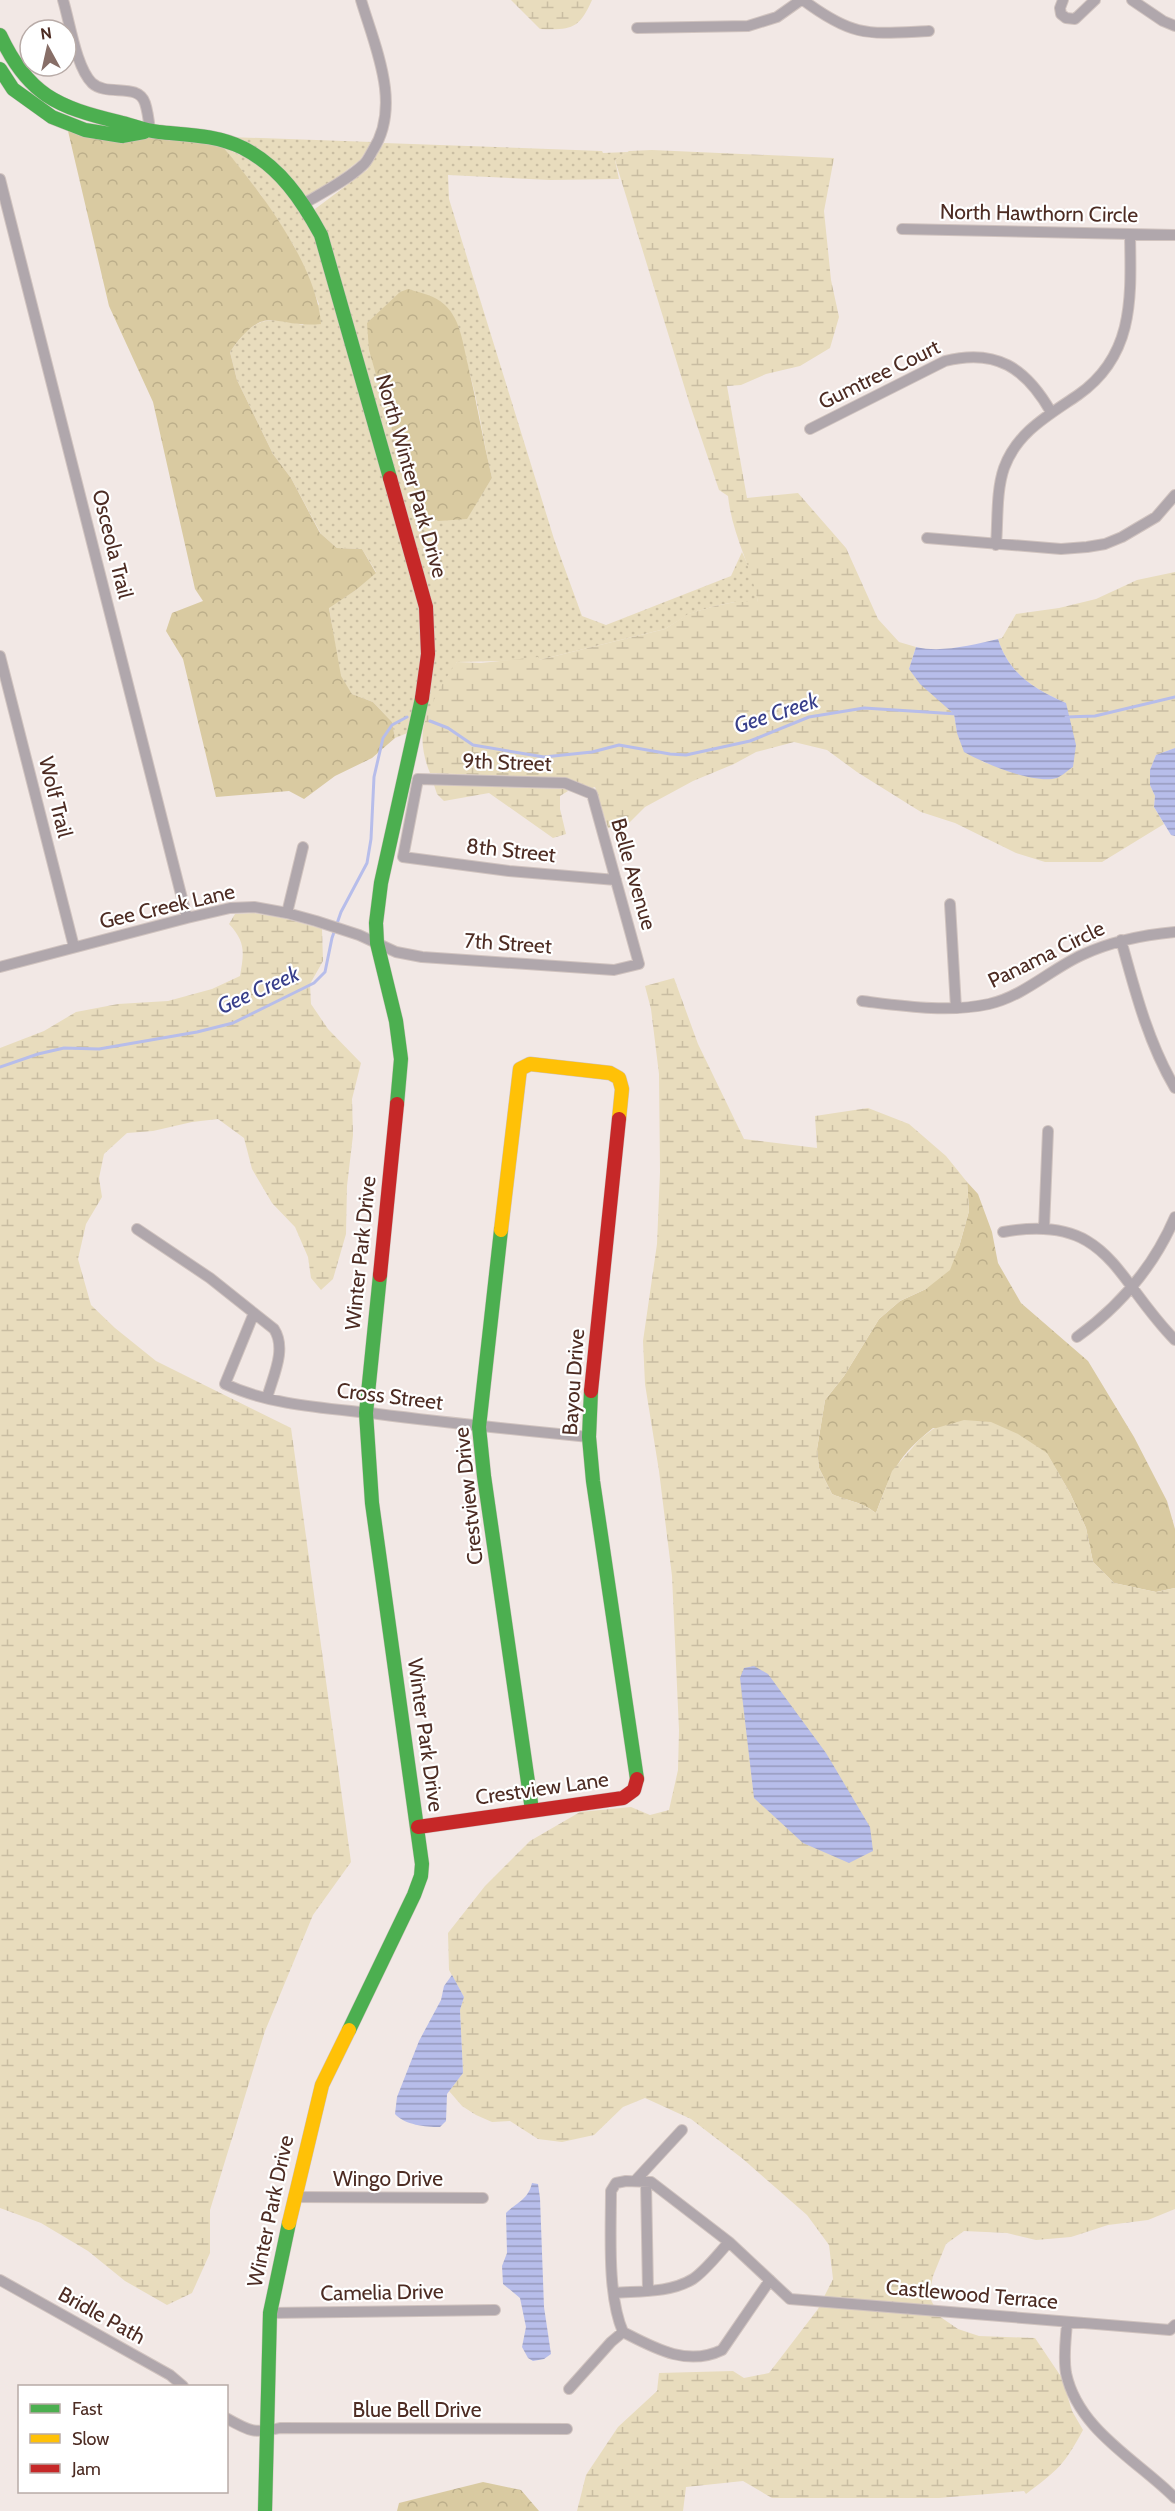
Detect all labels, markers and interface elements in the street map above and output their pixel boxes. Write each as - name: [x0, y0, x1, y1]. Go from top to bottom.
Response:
- north arrow: [18, 18, 78, 78]
- text: N: [39, 23, 53, 44]
- street label: North Hawthorn Circle: [940, 199, 1139, 227]
- street label: Gumtree Court: [814, 334, 944, 414]
- street label: North Winter Park Drive: [371, 371, 453, 581]
- street label: Osceola Trail: [87, 487, 139, 601]
- water label: Gee Creek: [731, 687, 822, 739]
- street label: 9th Street: [462, 748, 552, 776]
- street label: Wolf Trail: [34, 754, 78, 840]
- street label: Belle Avenue: [606, 815, 662, 933]
- street label: 8th Street: [465, 833, 557, 867]
- street label: Gee Creek Lane: [97, 878, 237, 934]
- street label: Panama Circle: [984, 915, 1108, 993]
- street label: 7th Street: [463, 927, 553, 959]
- water label: Gee Creek: [213, 960, 304, 1020]
- street label: Winter Park Drive: [339, 1175, 381, 1331]
- street label: Bayou Drive: [557, 1328, 589, 1436]
- street label: Cross Street: [335, 1377, 445, 1415]
- street label: Crestview Drive: [448, 1426, 488, 1566]
- street label: Winter Park Drive: [403, 1657, 449, 1814]
- street label: Crestview Lane: [474, 1766, 610, 1810]
- street label: Winter Park Drive: [242, 2133, 298, 2289]
- street label: Wingo Drive: [333, 2166, 443, 2191]
- street label: Castlewood Terrace: [885, 2274, 1059, 2314]
- street label: Camelia Drive: [320, 2278, 444, 2306]
- street label: Bridle Path: [54, 2281, 150, 2349]
- legend: [18, 2385, 228, 2493]
- street label: Blue Bell Drive: [353, 2397, 482, 2422]
- text: Fast: [72, 2398, 103, 2420]
- text: Slow: [72, 2428, 109, 2450]
- text: Jam: [71, 2458, 101, 2480]

